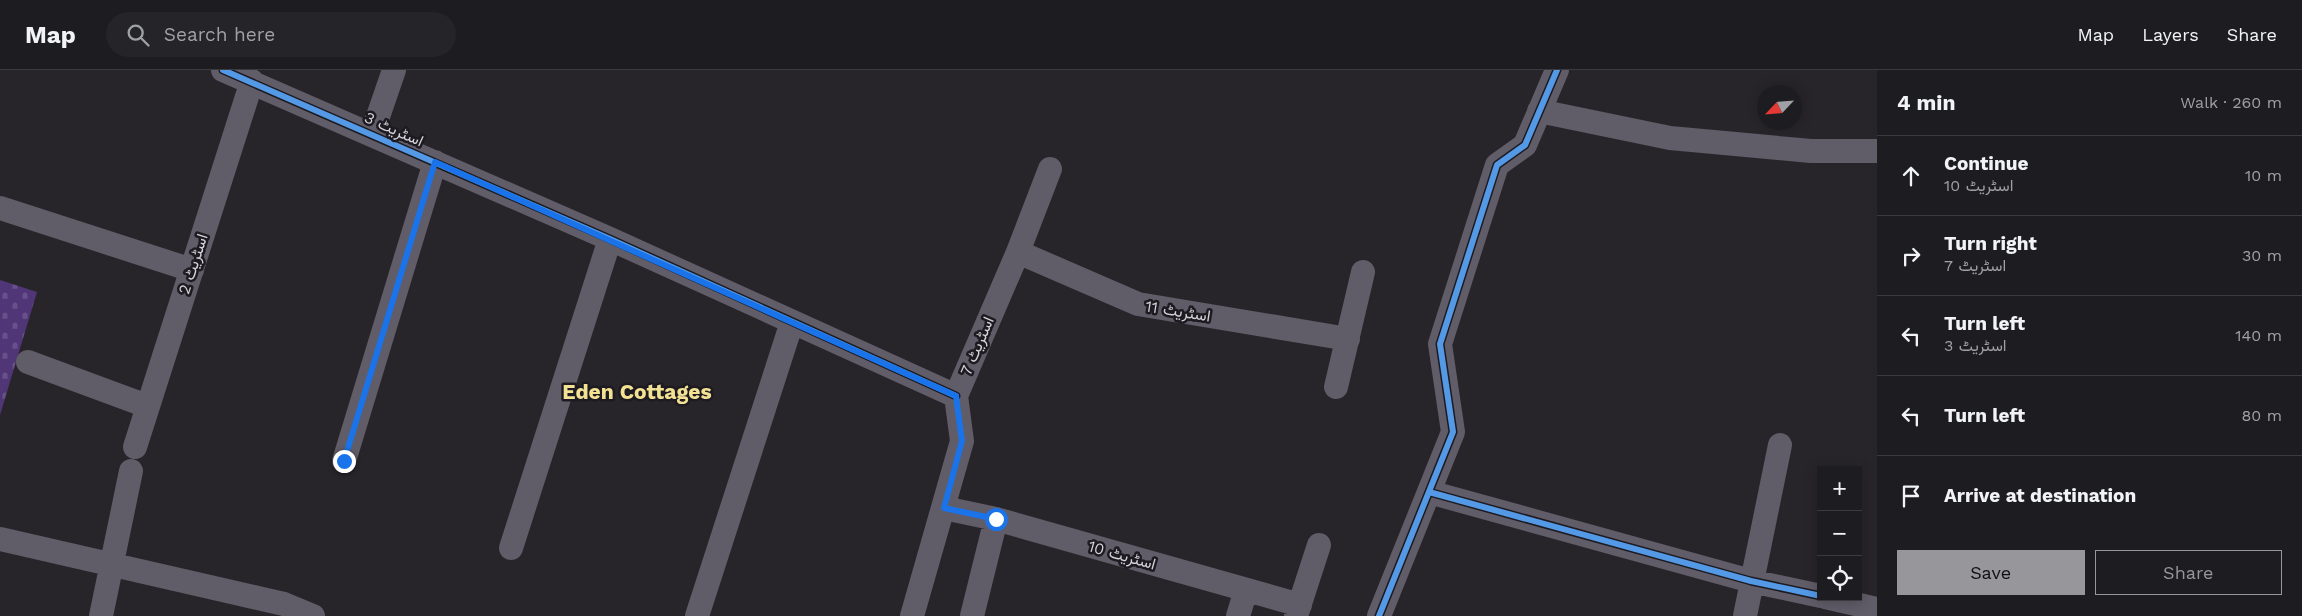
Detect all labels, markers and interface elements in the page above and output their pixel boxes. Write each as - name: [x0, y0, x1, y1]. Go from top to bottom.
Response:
- search box: [106, 12, 456, 57]
- text: Map: [25, 21, 76, 49]
- icon: search: [124, 21, 152, 49]
- text: Search here: [164, 23, 275, 46]
- text: Map: [2077, 24, 2114, 45]
- text: Layers: [2142, 24, 2199, 45]
- text: Share: [2227, 24, 2277, 45]
- north arrow: [1757, 85, 1802, 130]
- text: 4 min: [1897, 90, 1955, 115]
- text: Walk · 260 m: [2180, 93, 2282, 112]
- street label: اسٹریٹ 3: [361, 108, 426, 151]
- text: Continue: [1944, 152, 2028, 175]
- icon: ahead: [1897, 162, 1925, 190]
- text: 10 m: [2245, 166, 2282, 185]
- text: اسٹریٹ 10: [1944, 176, 2013, 195]
- street label: اسٹریٹ 2: [174, 231, 213, 297]
- text: Turn right: [1944, 232, 2037, 255]
- icon: right: [1897, 242, 1925, 270]
- text: 30 m: [2242, 246, 2282, 265]
- text: اسٹریٹ 7: [1944, 256, 2006, 275]
- street label: اسٹریٹ 11: [1144, 296, 1212, 327]
- text: Turn left: [1944, 312, 2025, 335]
- street label: اسٹریٹ 7: [956, 314, 999, 379]
- icon: left: [1897, 322, 1925, 350]
- text: 140 m: [2235, 326, 2282, 345]
- text: اسٹریٹ 3: [1944, 336, 2007, 355]
- district label: Eden Cottages: [562, 379, 712, 404]
- icon: left: [1897, 402, 1925, 430]
- text: Turn left: [1944, 404, 2025, 427]
- text: 80 m: [2241, 406, 2282, 425]
- route end: [333, 450, 356, 473]
- map controls: [1817, 466, 1862, 601]
- button: +: [1817, 466, 1862, 511]
- icon: arrive: [1897, 482, 1925, 510]
- text: Arrive at destination: [1944, 484, 2136, 507]
- route start: [985, 508, 1008, 531]
- button: −: [1817, 511, 1862, 556]
- street label: اسٹریٹ 10: [1086, 536, 1158, 575]
- button: Save: [1897, 550, 2085, 595]
- button: Share: [2095, 550, 2282, 595]
- button: locate: [1817, 556, 1862, 601]

